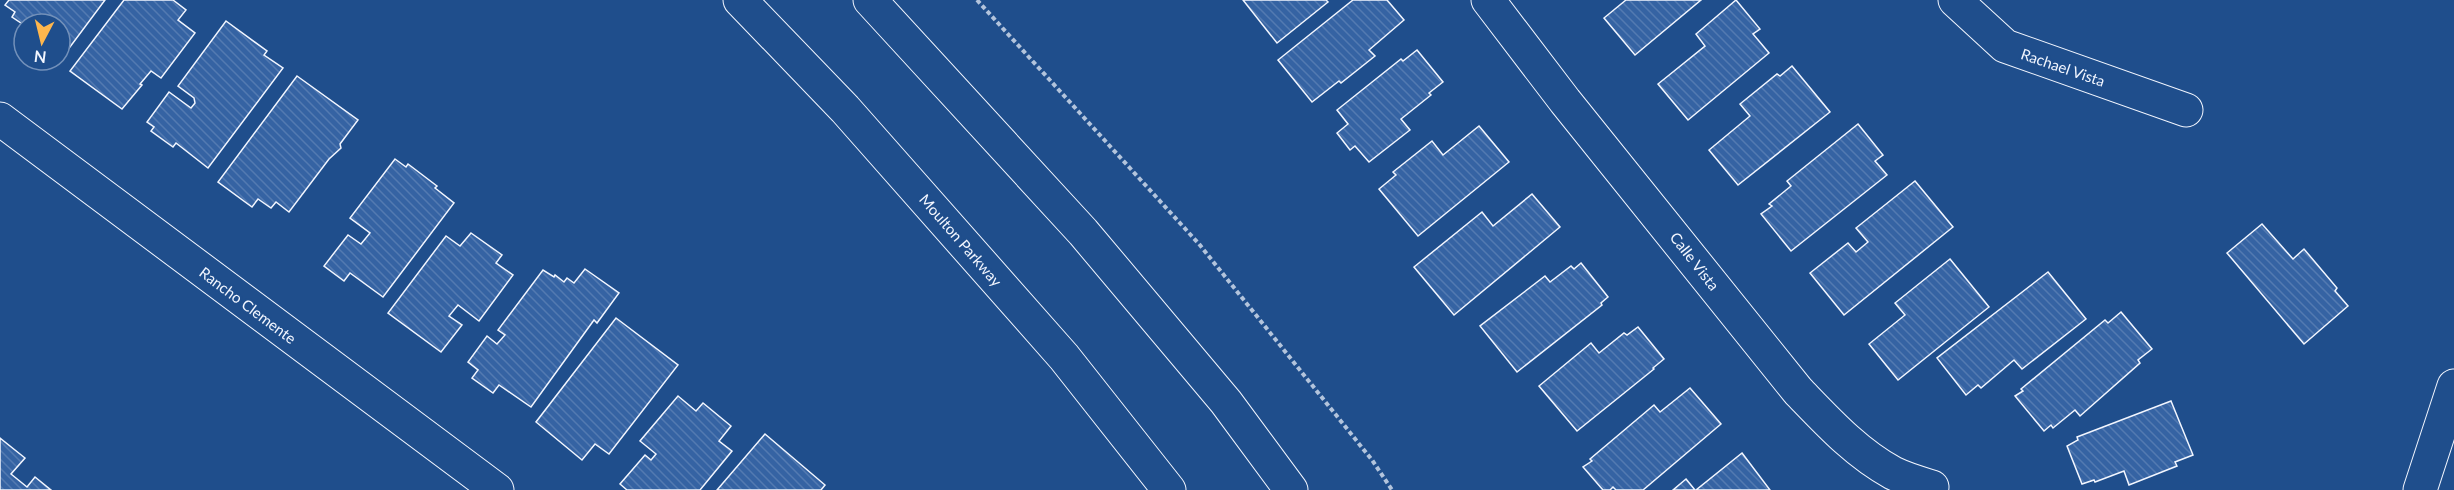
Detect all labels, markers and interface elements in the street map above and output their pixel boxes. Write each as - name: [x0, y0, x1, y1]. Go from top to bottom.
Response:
- north arrow: [12, 12, 72, 72]
- street label: Rachael Vista: [2019, 44, 2107, 90]
- text: N: [33, 47, 47, 68]
- street label: Moulton Parkway: [916, 190, 1006, 290]
- street label: Calle Vista: [1667, 228, 1723, 294]
- street label: Rancho Clemente: [196, 263, 300, 347]

